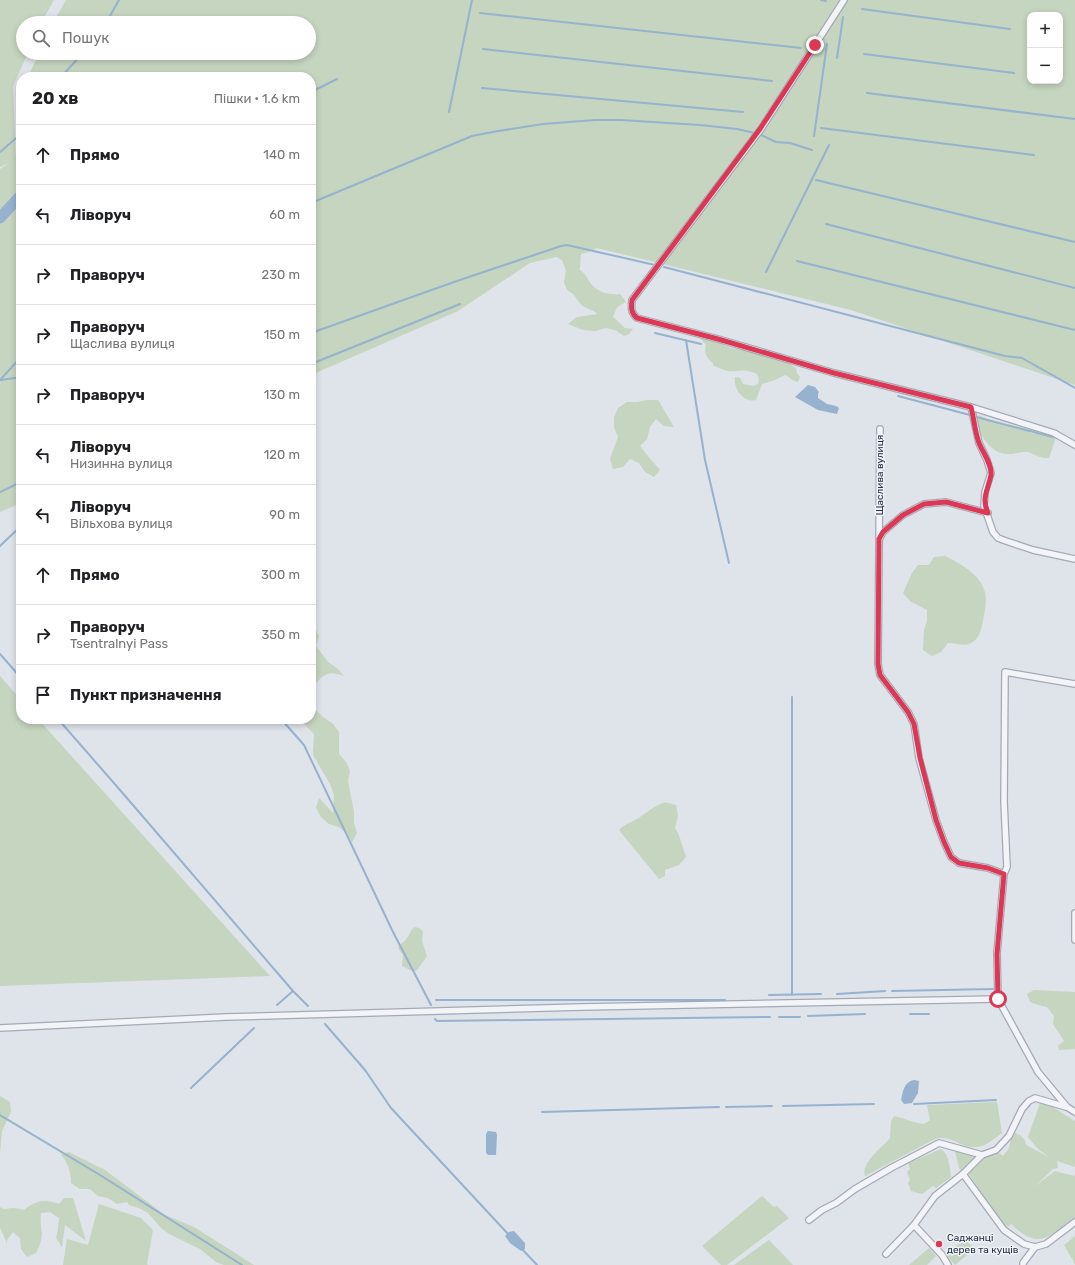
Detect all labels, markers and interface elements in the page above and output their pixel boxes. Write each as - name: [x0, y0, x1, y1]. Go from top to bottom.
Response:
- map controls: [1027, 12, 1063, 84]
- button: +: [1027, 12, 1063, 48]
- search box: [16, 16, 316, 60]
- icon: search: [30, 27, 52, 49]
- text: Пошук: [62, 29, 109, 47]
- route end: [806, 36, 824, 54]
- button: −: [1027, 48, 1063, 84]
- text: 20 хв: [32, 88, 79, 108]
- text: Пішки · 1.6 km: [214, 91, 300, 106]
- icon: ahead: [32, 144, 54, 166]
- text: Прямо: [70, 146, 120, 164]
- text: 140 m: [263, 147, 300, 162]
- icon: left: [32, 204, 54, 226]
- text: Ліворуч: [70, 206, 131, 224]
- text: 60 m: [269, 207, 300, 222]
- icon: right: [32, 264, 54, 286]
- text: Праворуч: [70, 266, 145, 284]
- text: 230 m: [262, 267, 300, 282]
- text: Праворуч: [70, 318, 145, 336]
- icon: right: [32, 324, 54, 346]
- text: 150 m: [264, 327, 300, 342]
- text: Щаслива вулиця: [70, 336, 175, 351]
- icon: right: [32, 384, 54, 406]
- text: Праворуч: [70, 386, 145, 404]
- text: 130 m: [264, 387, 300, 402]
- street label: Щаслива вулиця: [874, 435, 886, 515]
- text: Ліворуч: [70, 438, 131, 456]
- icon: left: [32, 444, 54, 466]
- text: 120 m: [264, 447, 300, 462]
- text: Низинна вулиця: [70, 456, 173, 471]
- text: Ліворуч: [70, 498, 131, 516]
- icon: left: [32, 504, 54, 526]
- text: 90 m: [269, 507, 300, 522]
- text: Вільхова вулиця: [70, 516, 173, 531]
- icon: ahead: [32, 564, 54, 586]
- text: Прямо: [70, 566, 120, 584]
- text: 300 m: [261, 567, 300, 582]
- text: Праворуч: [70, 618, 145, 636]
- icon: right: [32, 624, 54, 646]
- text: 350 m: [261, 627, 300, 642]
- text: Tsentralnyi Pass: [70, 636, 168, 651]
- icon: arrive: [32, 684, 54, 706]
- text: Пункт призначення: [70, 686, 222, 704]
- route start: [989, 990, 1007, 1008]
- place label: Саджанці дерев та кущів: [947, 1232, 1019, 1256]
- marker: Саджанці дерев та кущів: [934, 1239, 944, 1249]

